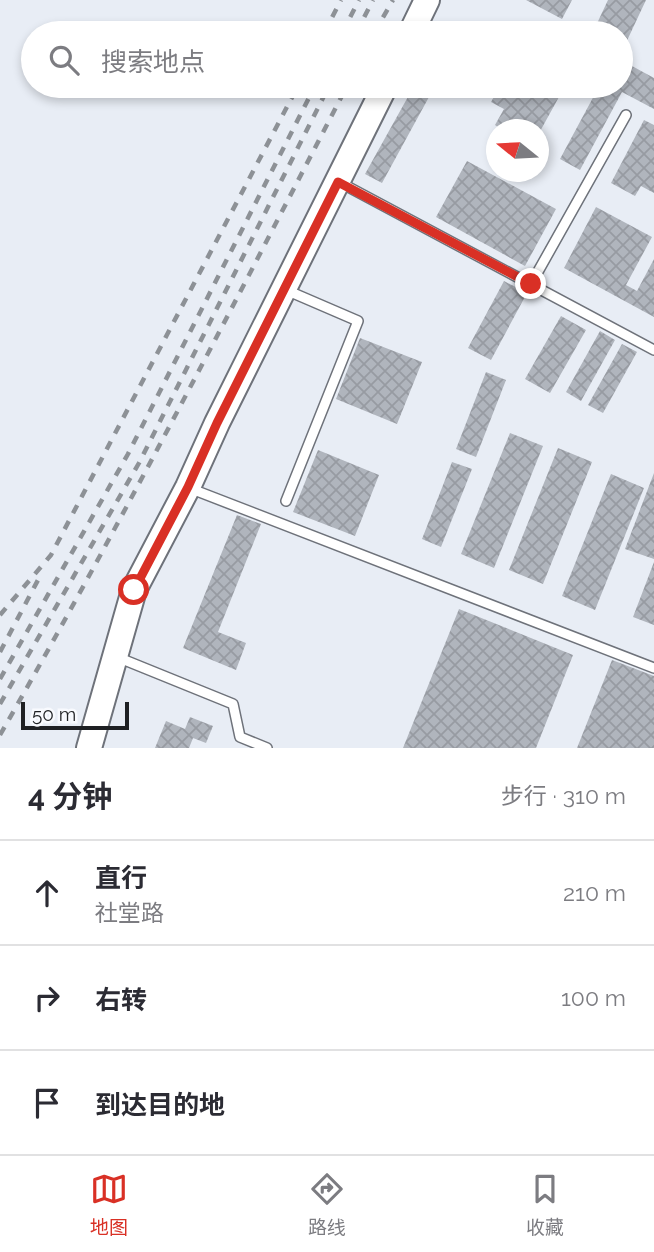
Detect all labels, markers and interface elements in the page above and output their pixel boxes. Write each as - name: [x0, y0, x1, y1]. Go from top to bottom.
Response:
- search box: [21, 21, 633, 98]
- icon: search: [45, 41, 83, 79]
- text: 搜索地点: [101, 47, 205, 77]
- north arrow: [486, 119, 549, 182]
- route end: [515, 268, 546, 299]
- route start: [118, 574, 149, 605]
- scale bar: [21, 699, 130, 731]
- text: 50 m: [32, 703, 76, 725]
- text: 4 分钟: [28, 779, 112, 814]
- text: 步行 · 310 m: [501, 782, 626, 809]
- text: 直行: [95, 863, 147, 893]
- icon: ahead: [28, 874, 66, 912]
- text: 210 m: [563, 879, 626, 906]
- text: 社堂路: [95, 899, 164, 926]
- icon: right: [28, 979, 66, 1017]
- text: 100 m: [561, 984, 626, 1011]
- text: 右转: [95, 985, 147, 1015]
- icon: arrive: [28, 1084, 66, 1122]
- text: 到达目的地: [95, 1090, 225, 1120]
- tab: 地图: [90, 1170, 128, 1239]
- tab: 路线: [308, 1170, 346, 1239]
- tab: 收藏: [526, 1170, 564, 1239]

